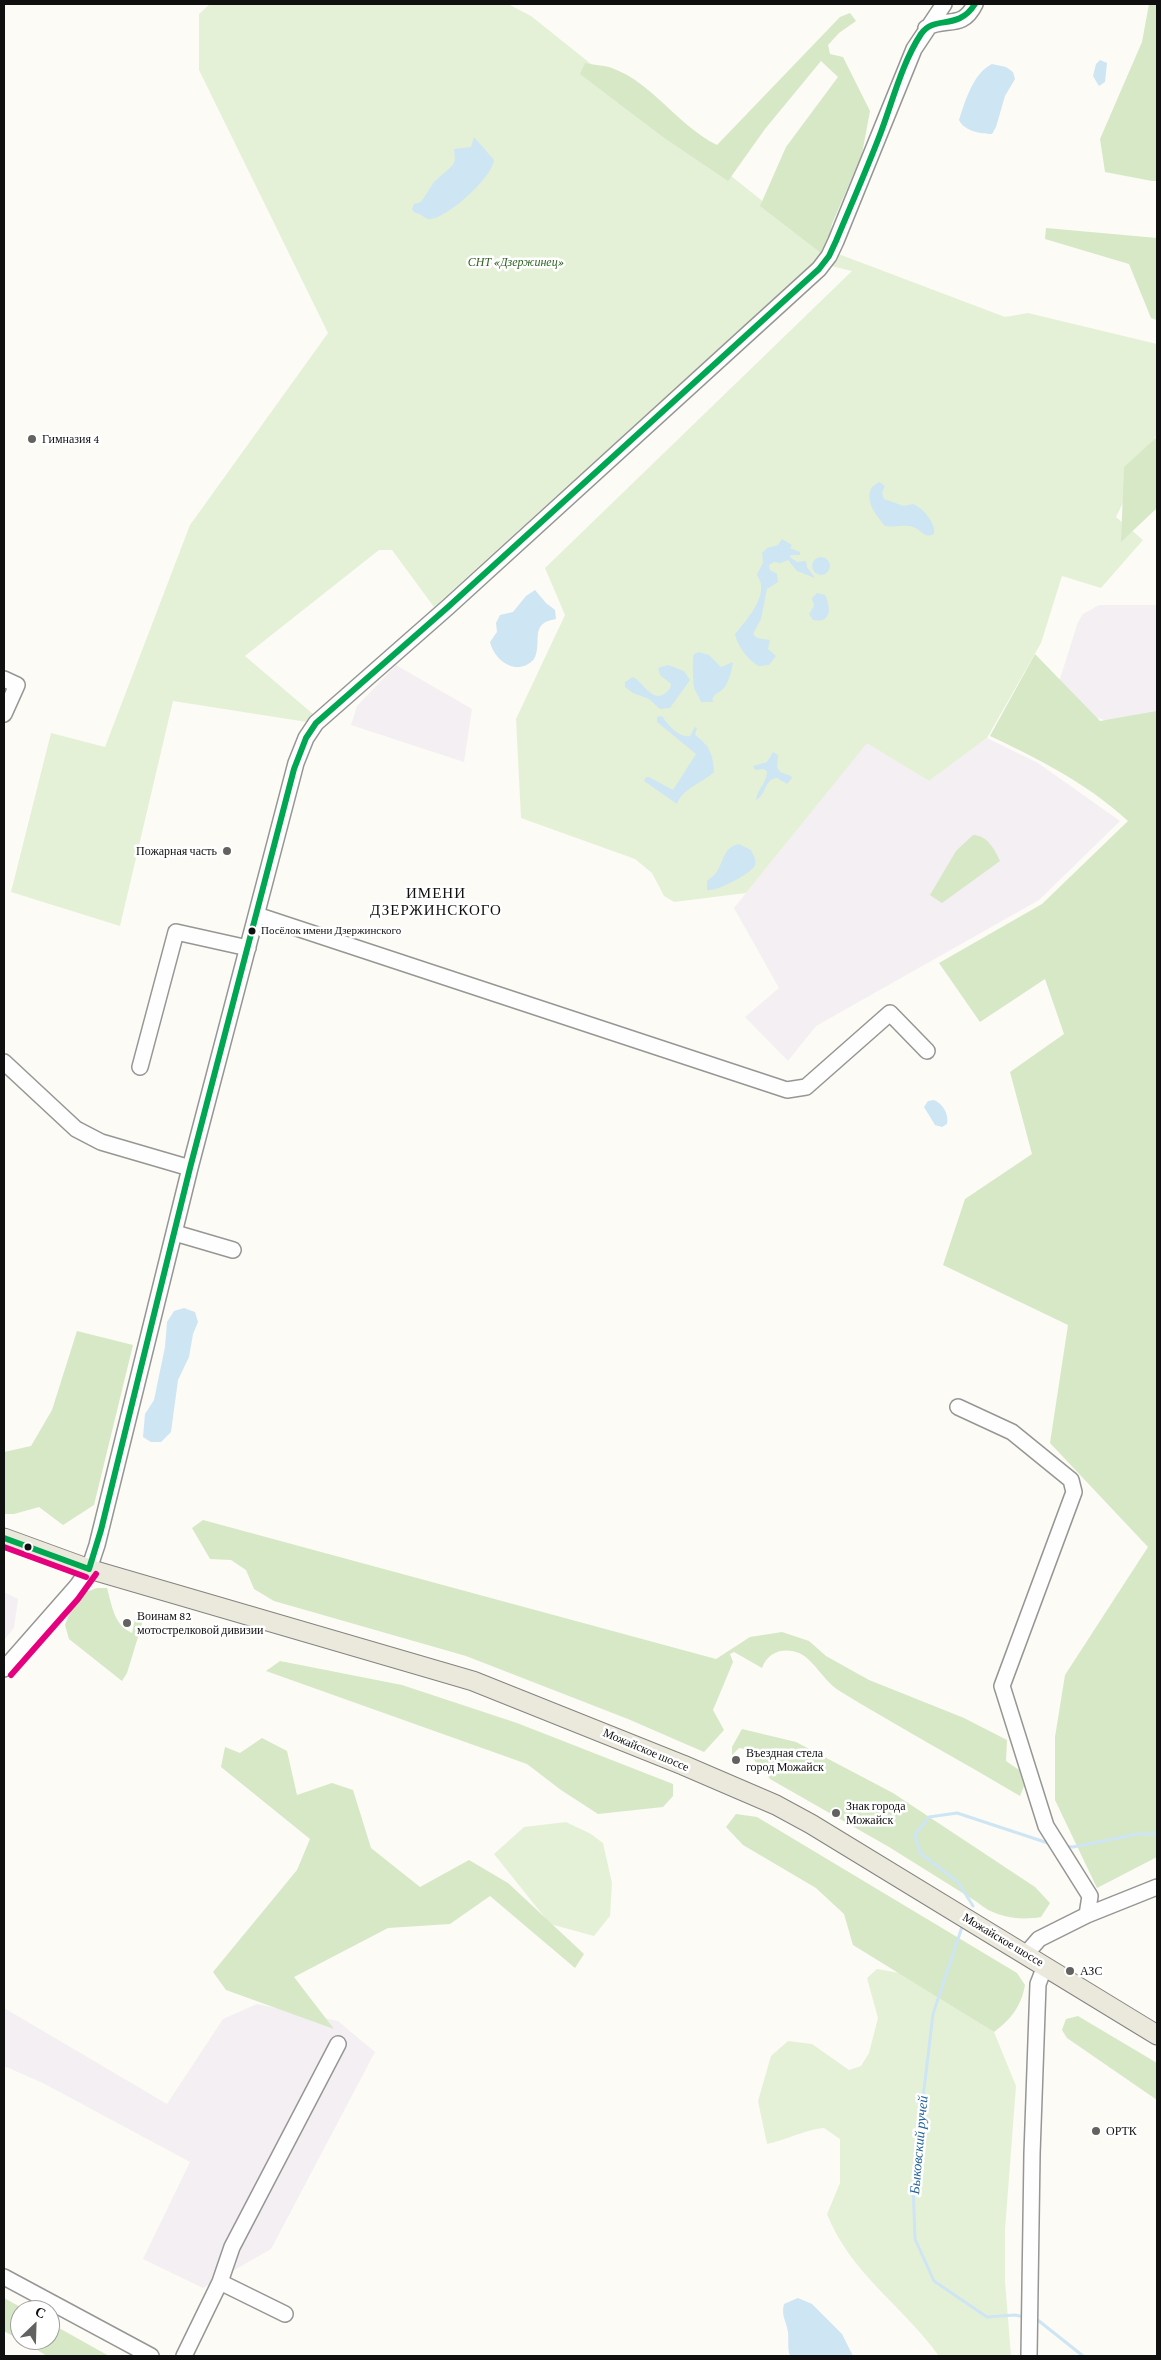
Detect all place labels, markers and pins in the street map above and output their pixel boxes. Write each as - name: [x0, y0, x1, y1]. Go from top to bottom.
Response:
- place label: Гимназия 4: [42, 432, 99, 446]
- marker: Гимназия 4: [26, 433, 38, 445]
- place label: Пожарная часть: [136, 844, 217, 858]
- marker: Пожарная часть: [221, 845, 233, 857]
- place label: Посёлок имени Дзержинского: [261, 924, 401, 938]
- marker: Посёлок имени Дзержинского: [247, 926, 257, 936]
- unlabelled marker: [23, 1542, 33, 1552]
- place label: Воинам 82 мотострелковой дивизии: [137, 1609, 264, 1637]
- marker: Воинам 82 мотострелковой дивизии: [121, 1617, 133, 1629]
- place label: Въездная стела город Можайск: [746, 1746, 824, 1774]
- marker: Въездная стела город Можайск: [730, 1754, 742, 1766]
- place label: Знак города Можайск: [846, 1799, 906, 1827]
- marker: Знак города Можайск: [830, 1807, 842, 1819]
- place label: АЗС: [1080, 1964, 1102, 1978]
- marker: АЗС: [1064, 1965, 1076, 1977]
- place label: ОРТК: [1106, 2124, 1137, 2138]
- marker: ОРТК: [1090, 2125, 1102, 2137]

